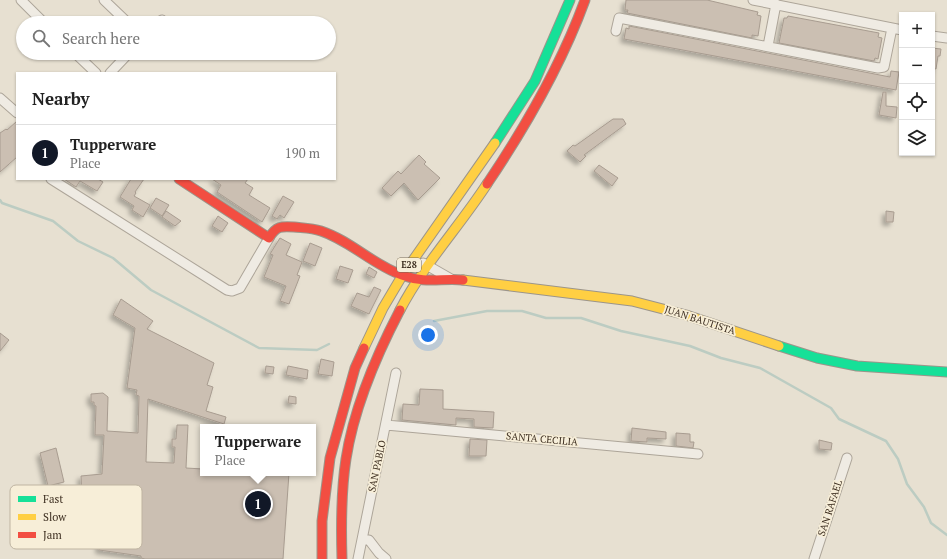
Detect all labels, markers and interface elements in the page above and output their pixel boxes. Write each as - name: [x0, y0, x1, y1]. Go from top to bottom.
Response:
- map controls: [899, 12, 935, 156]
- button: +: [899, 12, 935, 48]
- search box: [16, 16, 336, 60]
- icon: search: [30, 27, 52, 49]
- text: Search here: [62, 28, 140, 48]
- button: −: [899, 48, 935, 84]
- button: locate: [899, 84, 935, 120]
- text: Nearby: [32, 87, 90, 110]
- button: layers: [899, 120, 935, 156]
- text: Tupperware: [70, 134, 156, 154]
- text: 1: [41, 144, 49, 162]
- text: 190 m: [285, 144, 320, 162]
- text: Place: [70, 154, 101, 172]
- road number: E28: [397, 258, 421, 272]
- street label: JUAN BAUTISTA: [663, 302, 737, 338]
- your location: [418, 325, 438, 345]
- popup: [200, 424, 316, 476]
- street label: SANTA CECILIA: [506, 429, 579, 449]
- text: Tupperware: [215, 431, 301, 451]
- street label: SAN PABLO: [365, 439, 389, 493]
- text: Place: [215, 451, 245, 469]
- street label: SAN RAFAEL: [815, 478, 845, 538]
- legend: [10, 485, 142, 549]
- pin: 1: [245, 489, 271, 519]
- text: Fast: [43, 492, 63, 506]
- text: Slow: [43, 510, 67, 524]
- text: Jam: [43, 528, 62, 542]

